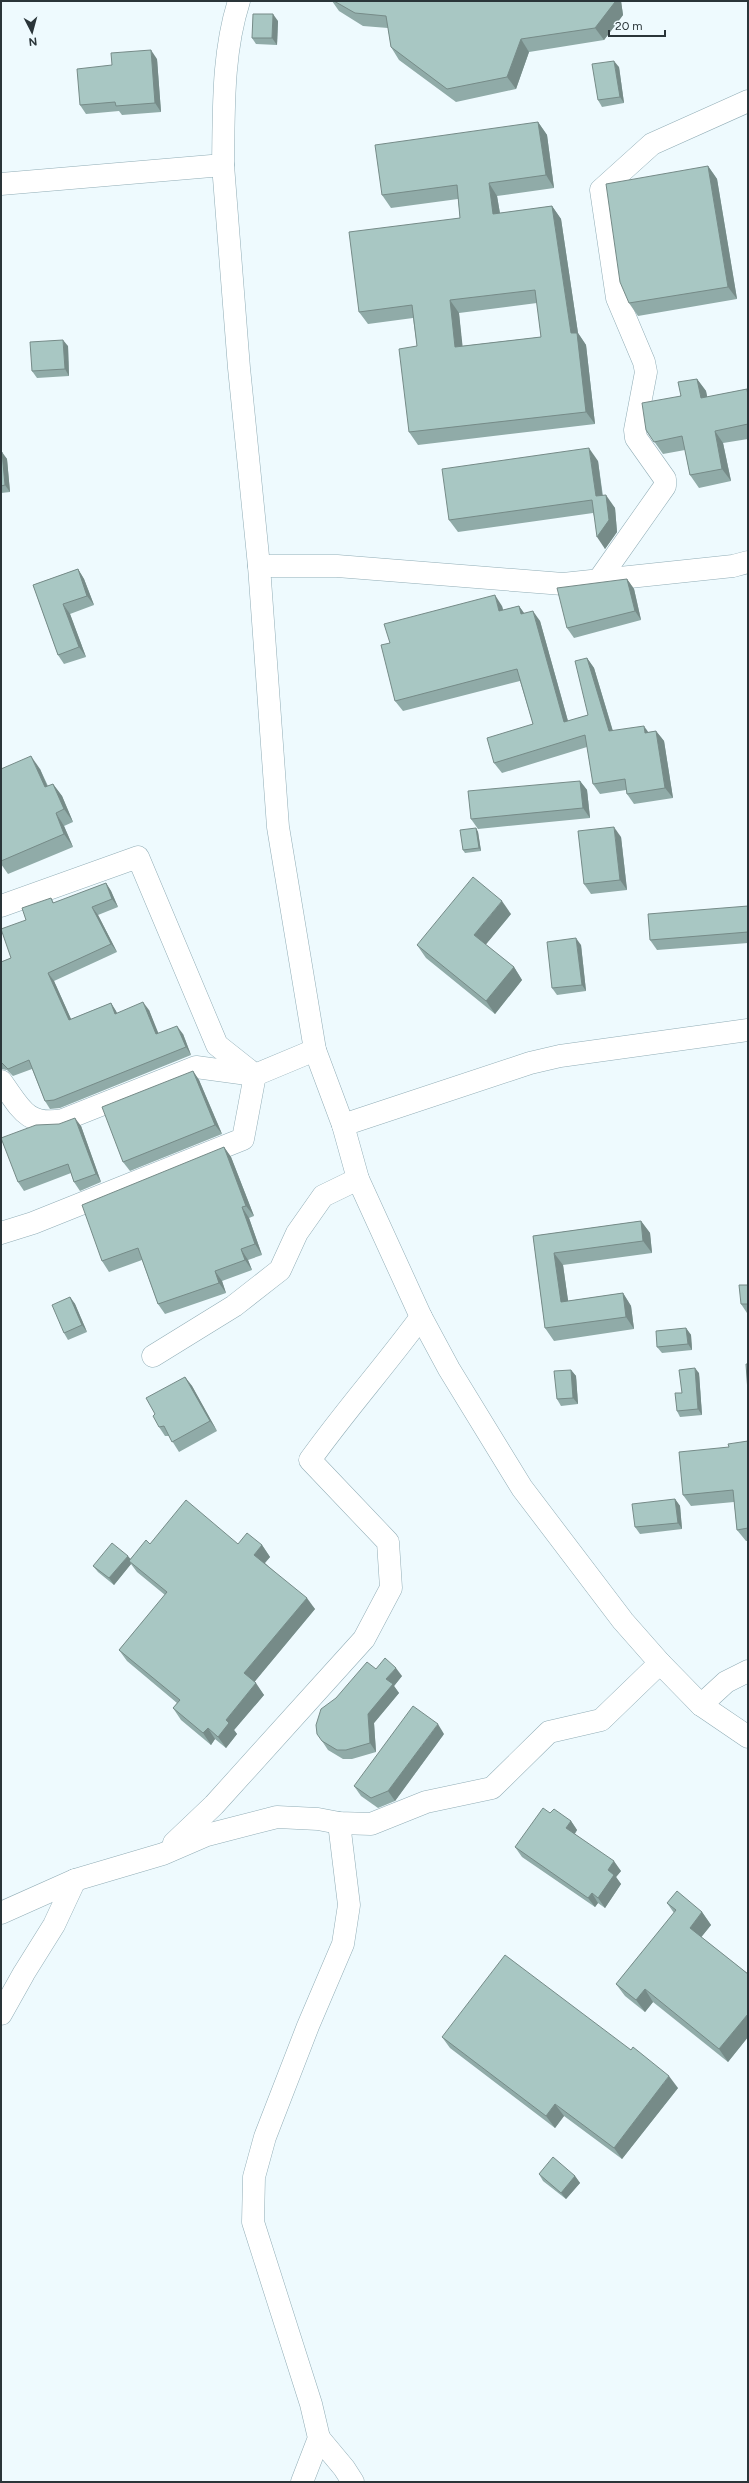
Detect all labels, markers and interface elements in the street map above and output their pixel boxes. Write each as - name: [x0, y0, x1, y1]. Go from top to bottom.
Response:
- north arrow: [12, 12, 52, 52]
- scale bar: [609, 12, 665, 38]
- text: 20 m: [615, 19, 643, 33]
- text: N: [28, 35, 38, 48]

